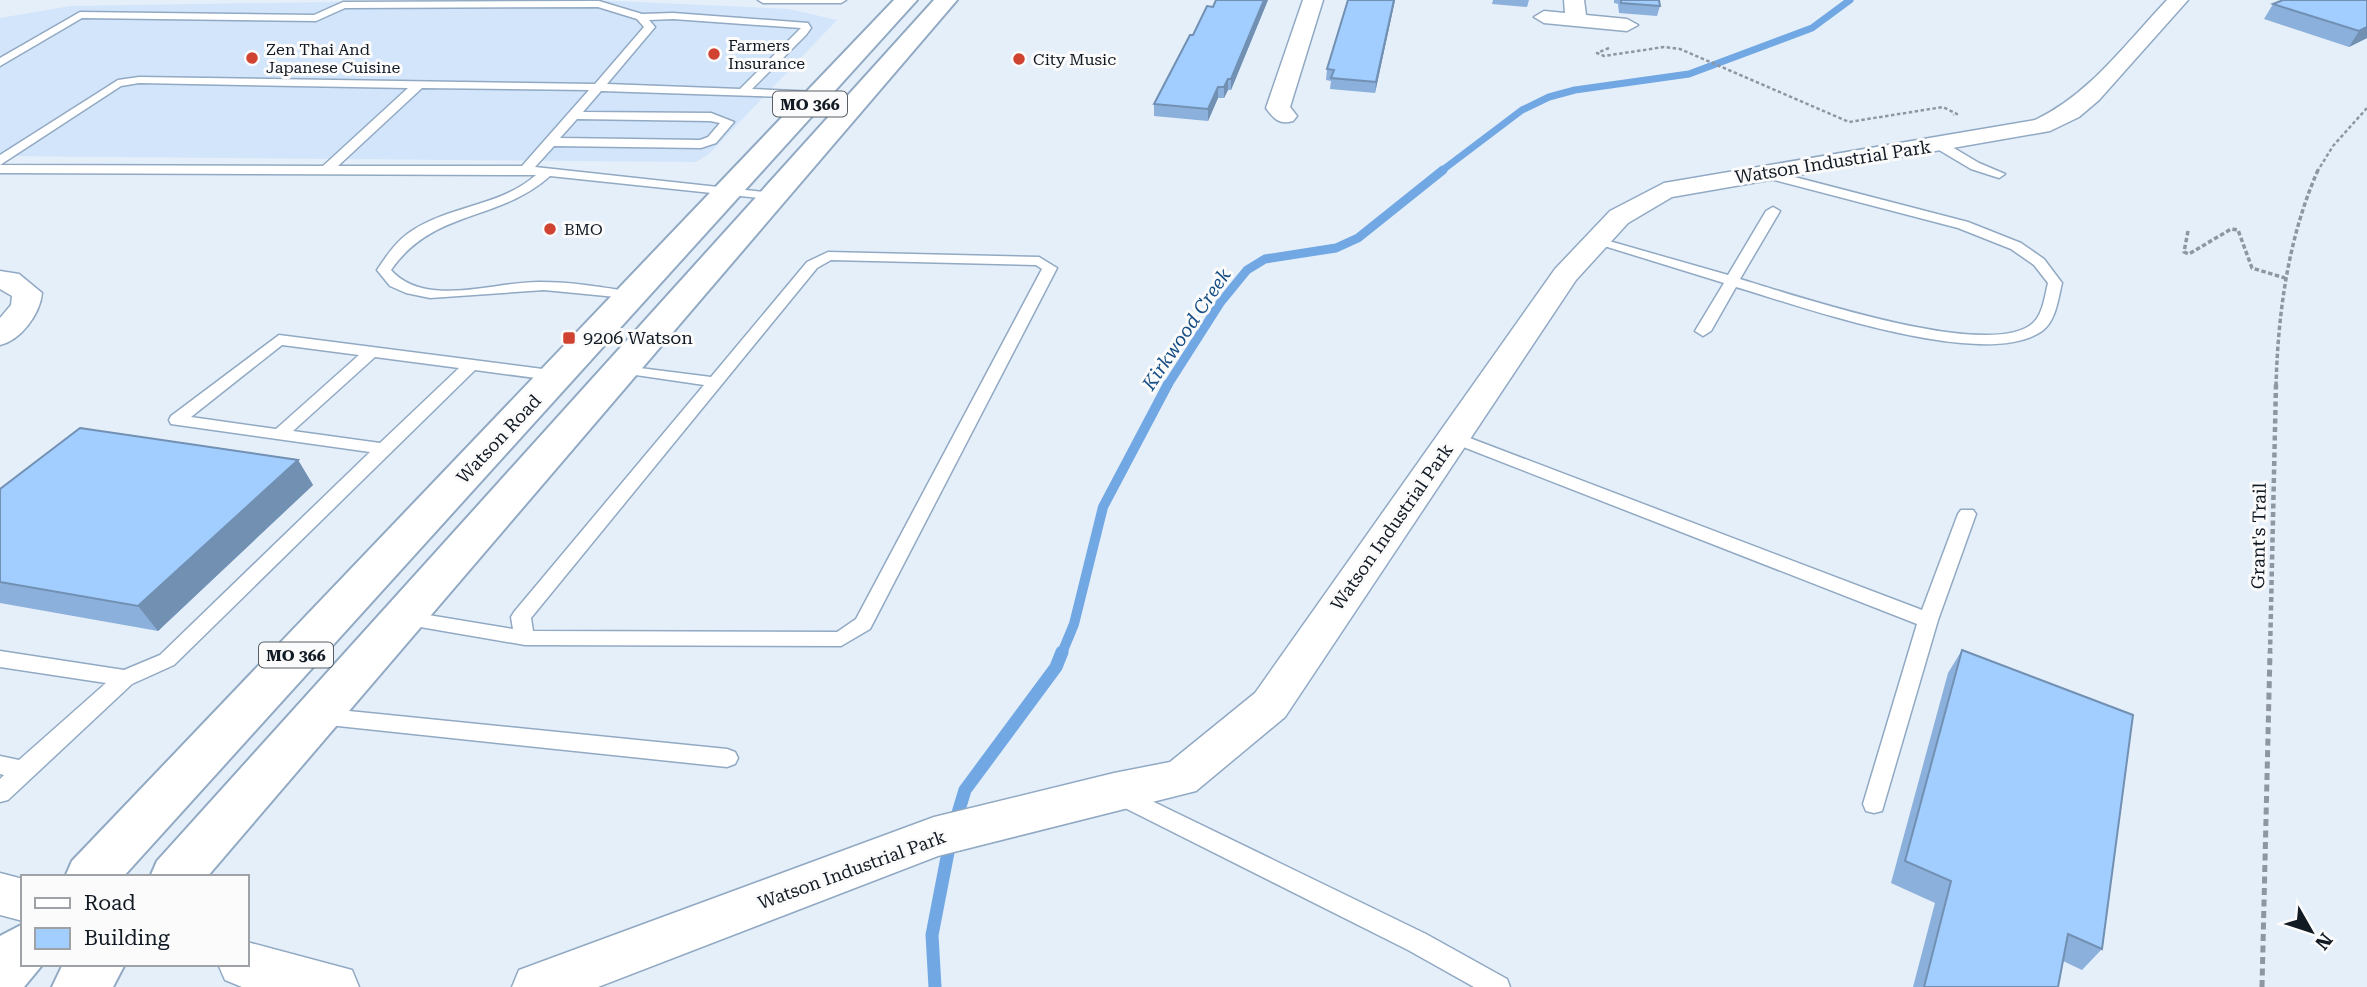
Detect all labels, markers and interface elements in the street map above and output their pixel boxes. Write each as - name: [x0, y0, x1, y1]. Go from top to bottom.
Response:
- place label: Farmers Insurance: [728, 36, 805, 73]
- place label: Zen Thai And Japanese Cuisine: [266, 40, 400, 77]
- marker: Farmers Insurance: [706, 46, 722, 62]
- marker: Zen Thai And Japanese Cuisine: [244, 50, 260, 66]
- place label: City Music: [1033, 50, 1116, 69]
- marker: City Music: [1011, 51, 1027, 67]
- road number: MO 366: [773, 92, 847, 116]
- street label: Watson Industrial Park: [1733, 136, 1933, 187]
- place label: BMO: [564, 220, 603, 239]
- marker: BMO: [542, 221, 558, 237]
- water label: Kirkwood Creek: [1137, 264, 1236, 395]
- place label: 9206 Watson: [583, 327, 693, 348]
- marker: 9206 Watson: [561, 330, 577, 346]
- street label: Watson Road: [452, 390, 545, 487]
- street label: Watson Industrial Park: [1326, 439, 1457, 614]
- street label: Grant's Trail: [2247, 482, 2270, 589]
- road number: MO 366: [259, 642, 333, 668]
- street label: Watson Industrial Park: [755, 826, 949, 913]
- legend: [21, 875, 248, 966]
- text: Road: [84, 891, 136, 915]
- north arrow: [2276, 896, 2346, 966]
- text: Building: [84, 926, 170, 950]
- text: N: [2310, 928, 2337, 955]

